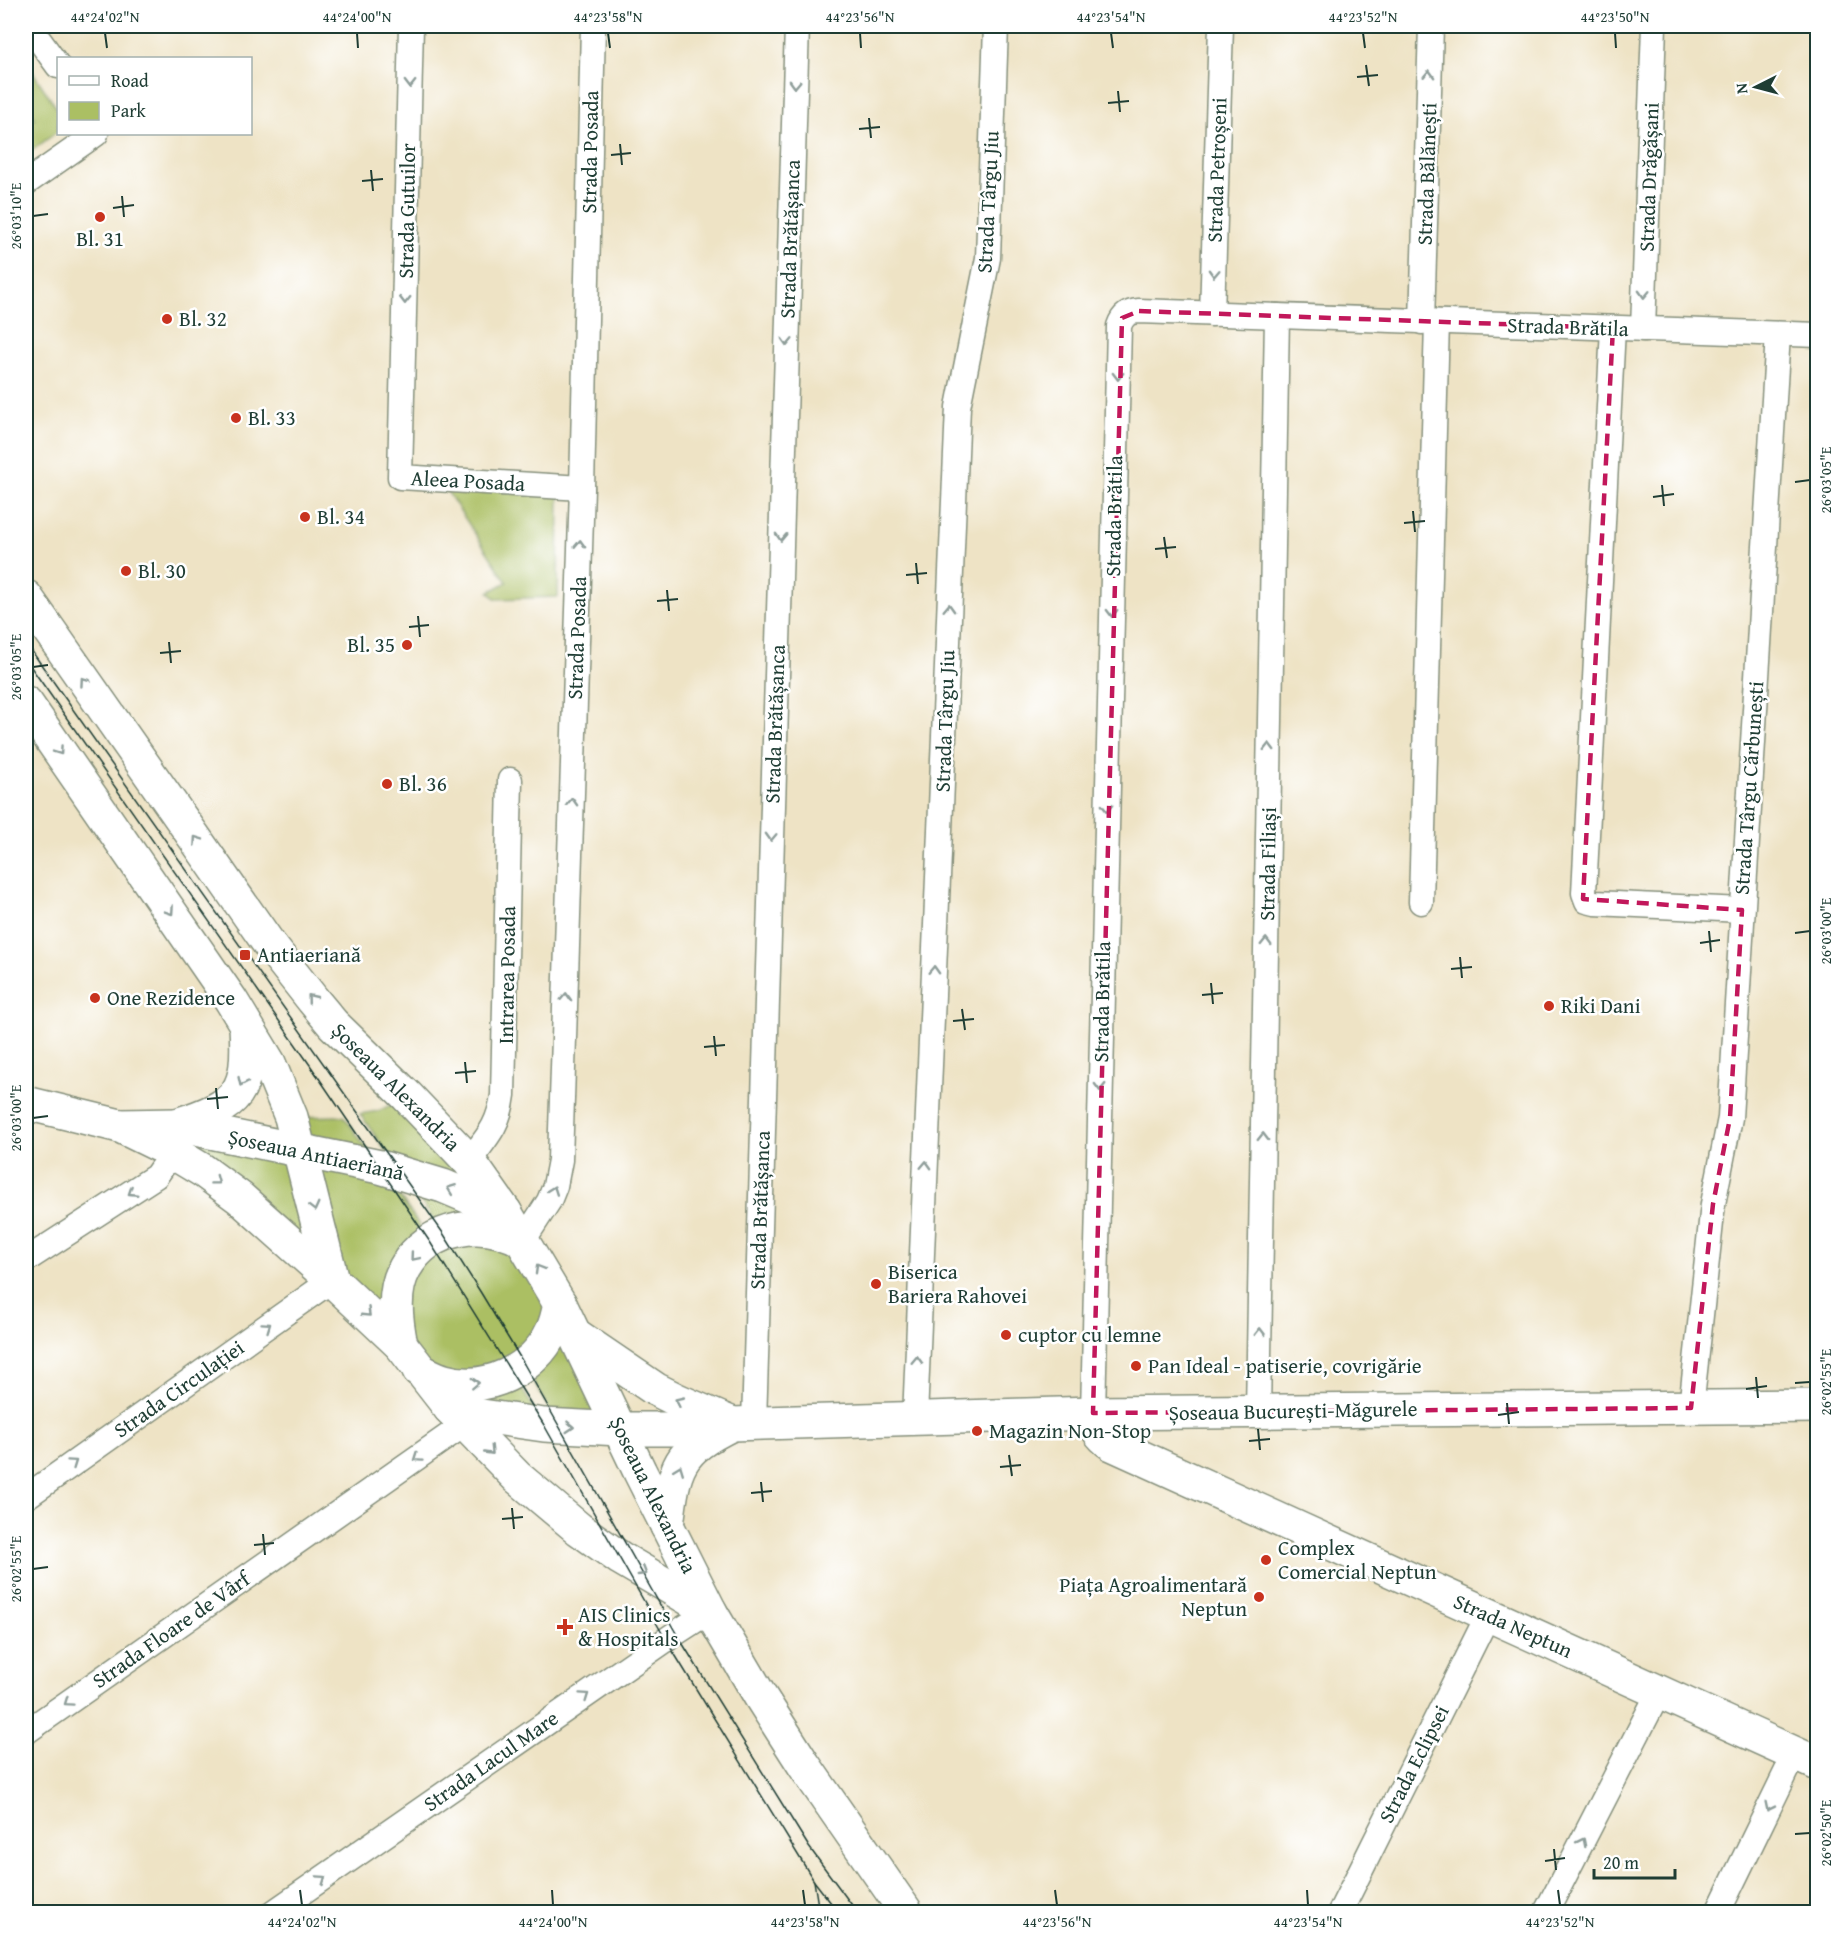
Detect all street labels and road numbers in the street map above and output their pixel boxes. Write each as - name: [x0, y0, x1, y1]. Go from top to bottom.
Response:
- street label: Strada Posada: [573, 90, 606, 214]
- street label: Strada Petroșeni: [1198, 97, 1235, 243]
- street label: Strada Bălănești: [1409, 102, 1444, 246]
- street label: Strada Drăgășani: [1630, 102, 1667, 252]
- street label: Strada Târgu Jiu: [968, 129, 1007, 274]
- street label: Strada Gutuilor: [390, 143, 423, 279]
- street label: Strada Brătășanca: [771, 159, 808, 319]
- street label: Strada Brătila: [1507, 309, 1629, 344]
- street label: Strada Brătila: [1097, 455, 1130, 577]
- street label: Aleea Posada: [410, 462, 526, 499]
- street label: Strada Posada: [559, 576, 594, 700]
- street label: Strada Brătășanca: [756, 644, 793, 804]
- street label: Strada Târgu Jiu: [927, 649, 962, 793]
- street label: Strada Târgu Cărbunești: [1726, 680, 1771, 896]
- street label: Strada Filiași: [1251, 807, 1284, 921]
- street label: Intrarea Posada: [490, 906, 523, 1044]
- street label: Strada Brătila: [1085, 941, 1118, 1063]
- street label: Șoseaua Alexandria: [325, 1015, 468, 1158]
- street label: Șoseaua Antiaeriană: [225, 1121, 407, 1188]
- street label: Strada Brătășanca: [741, 1130, 778, 1290]
- street label: Strada Circulației: [107, 1332, 250, 1445]
- street label: Șoseaua București-Măgurele: [1168, 1393, 1418, 1428]
- street label: Șoseaua Alexandria: [602, 1411, 705, 1579]
- street label: Strada Floare de Vârf: [86, 1562, 258, 1696]
- street label: Strada Neptun: [1449, 1585, 1578, 1666]
- street label: Strada Eclipsei: [1371, 1699, 1457, 1828]
- street label: Strada Lacul Mare: [417, 1702, 565, 1819]

